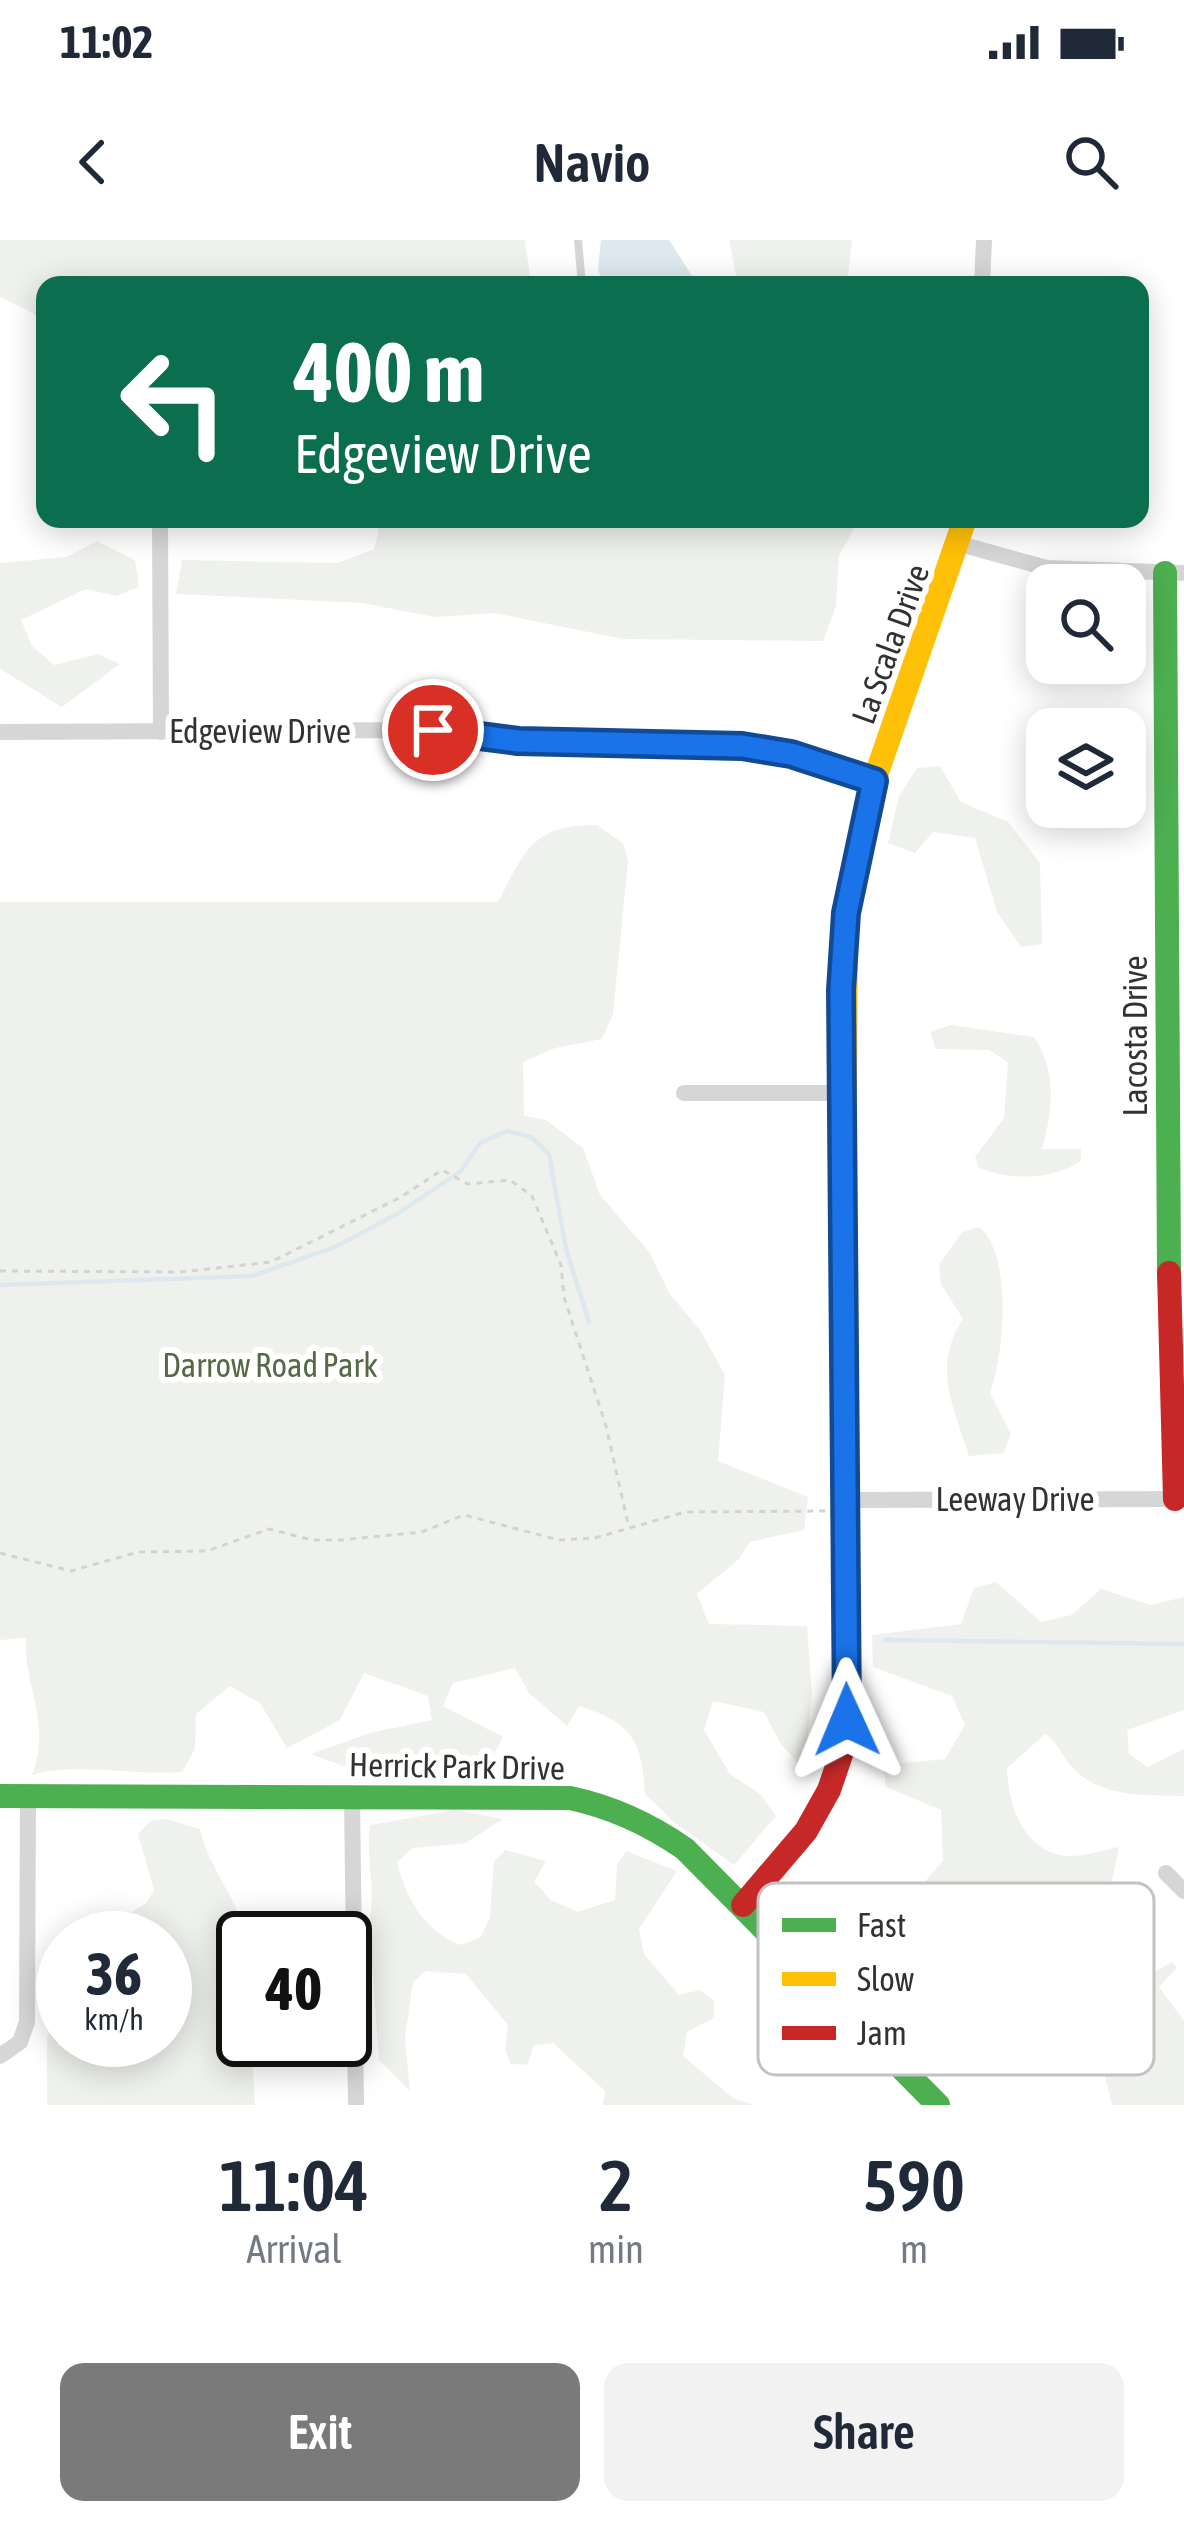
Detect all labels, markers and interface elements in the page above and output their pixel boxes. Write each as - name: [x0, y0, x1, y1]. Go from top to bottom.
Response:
- text: 11:02: [60, 16, 154, 68]
- icon: back: [60, 129, 126, 195]
- icon: search: [1058, 129, 1124, 195]
- text: Navio: [533, 132, 651, 193]
- icon: left: [96, 324, 252, 480]
- text: 400 m: [294, 324, 484, 420]
- text: Edgeview Drive: [294, 423, 592, 484]
- street label: La Scala Drive: [844, 559, 936, 729]
- map controls: [1026, 564, 1146, 828]
- button: search: [1026, 564, 1146, 684]
- pin: [382, 679, 484, 781]
- icon: arrive: [400, 697, 466, 763]
- button: layers: [1026, 708, 1146, 828]
- street label: Edgeview Drive: [169, 712, 351, 750]
- street label: Lacosta Drive: [1116, 956, 1154, 1116]
- park label: Darrow Road Park: [162, 1346, 378, 1384]
- street label: Leeway Drive: [935, 1480, 1095, 1518]
- position arrow: [784, 1657, 910, 1783]
- street label: Herrick Park Drive: [349, 1745, 565, 1787]
- legend: [758, 1883, 1154, 2075]
- text: Fast: [857, 1906, 906, 1944]
- speed limit sign: 40: [216, 1911, 372, 2067]
- text: 36: [86, 1939, 142, 2008]
- text: Slow: [857, 1960, 914, 1998]
- text: km/h: [84, 2002, 144, 2036]
- text: Jam: [857, 2014, 907, 2052]
- text: 11:04: [219, 2144, 369, 2226]
- text: 2: [599, 2144, 633, 2226]
- text: 590: [863, 2144, 965, 2226]
- text: Arrival: [246, 2227, 342, 2271]
- text: min: [588, 2227, 644, 2271]
- text: m: [900, 2227, 928, 2271]
- button: Exit: [60, 2363, 580, 2501]
- button: Share: [604, 2363, 1124, 2501]

